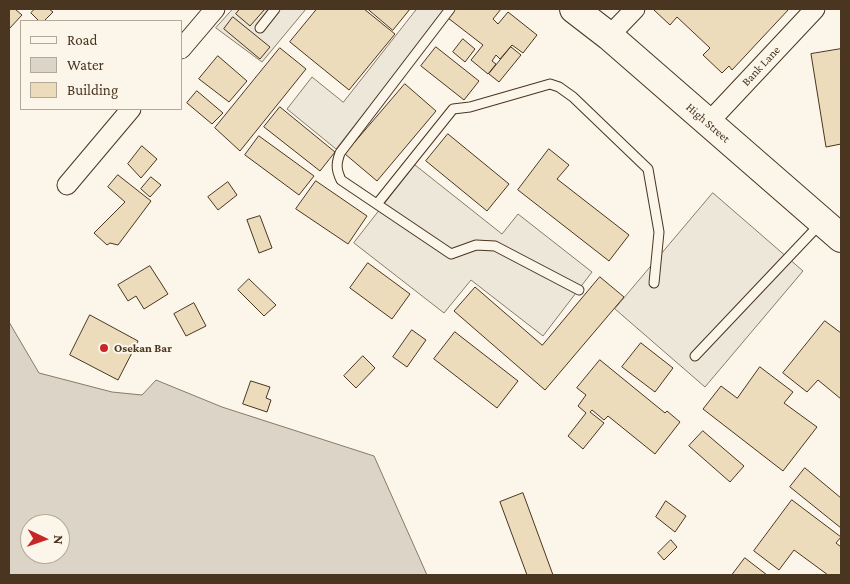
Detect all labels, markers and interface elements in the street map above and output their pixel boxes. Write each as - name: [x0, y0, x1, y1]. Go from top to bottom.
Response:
- legend: [20, 20, 182, 110]
- text: Road: [67, 32, 97, 48]
- street label: Bank Lane: [739, 43, 783, 89]
- text: Water: [67, 57, 104, 73]
- text: Building: [67, 82, 118, 98]
- street label: High Street: [683, 100, 733, 146]
- place label: Osekan Bar: [114, 341, 172, 355]
- marker: Osekan Bar: [98, 342, 110, 354]
- north arrow: [20, 514, 70, 564]
- text: N: [51, 535, 67, 545]

